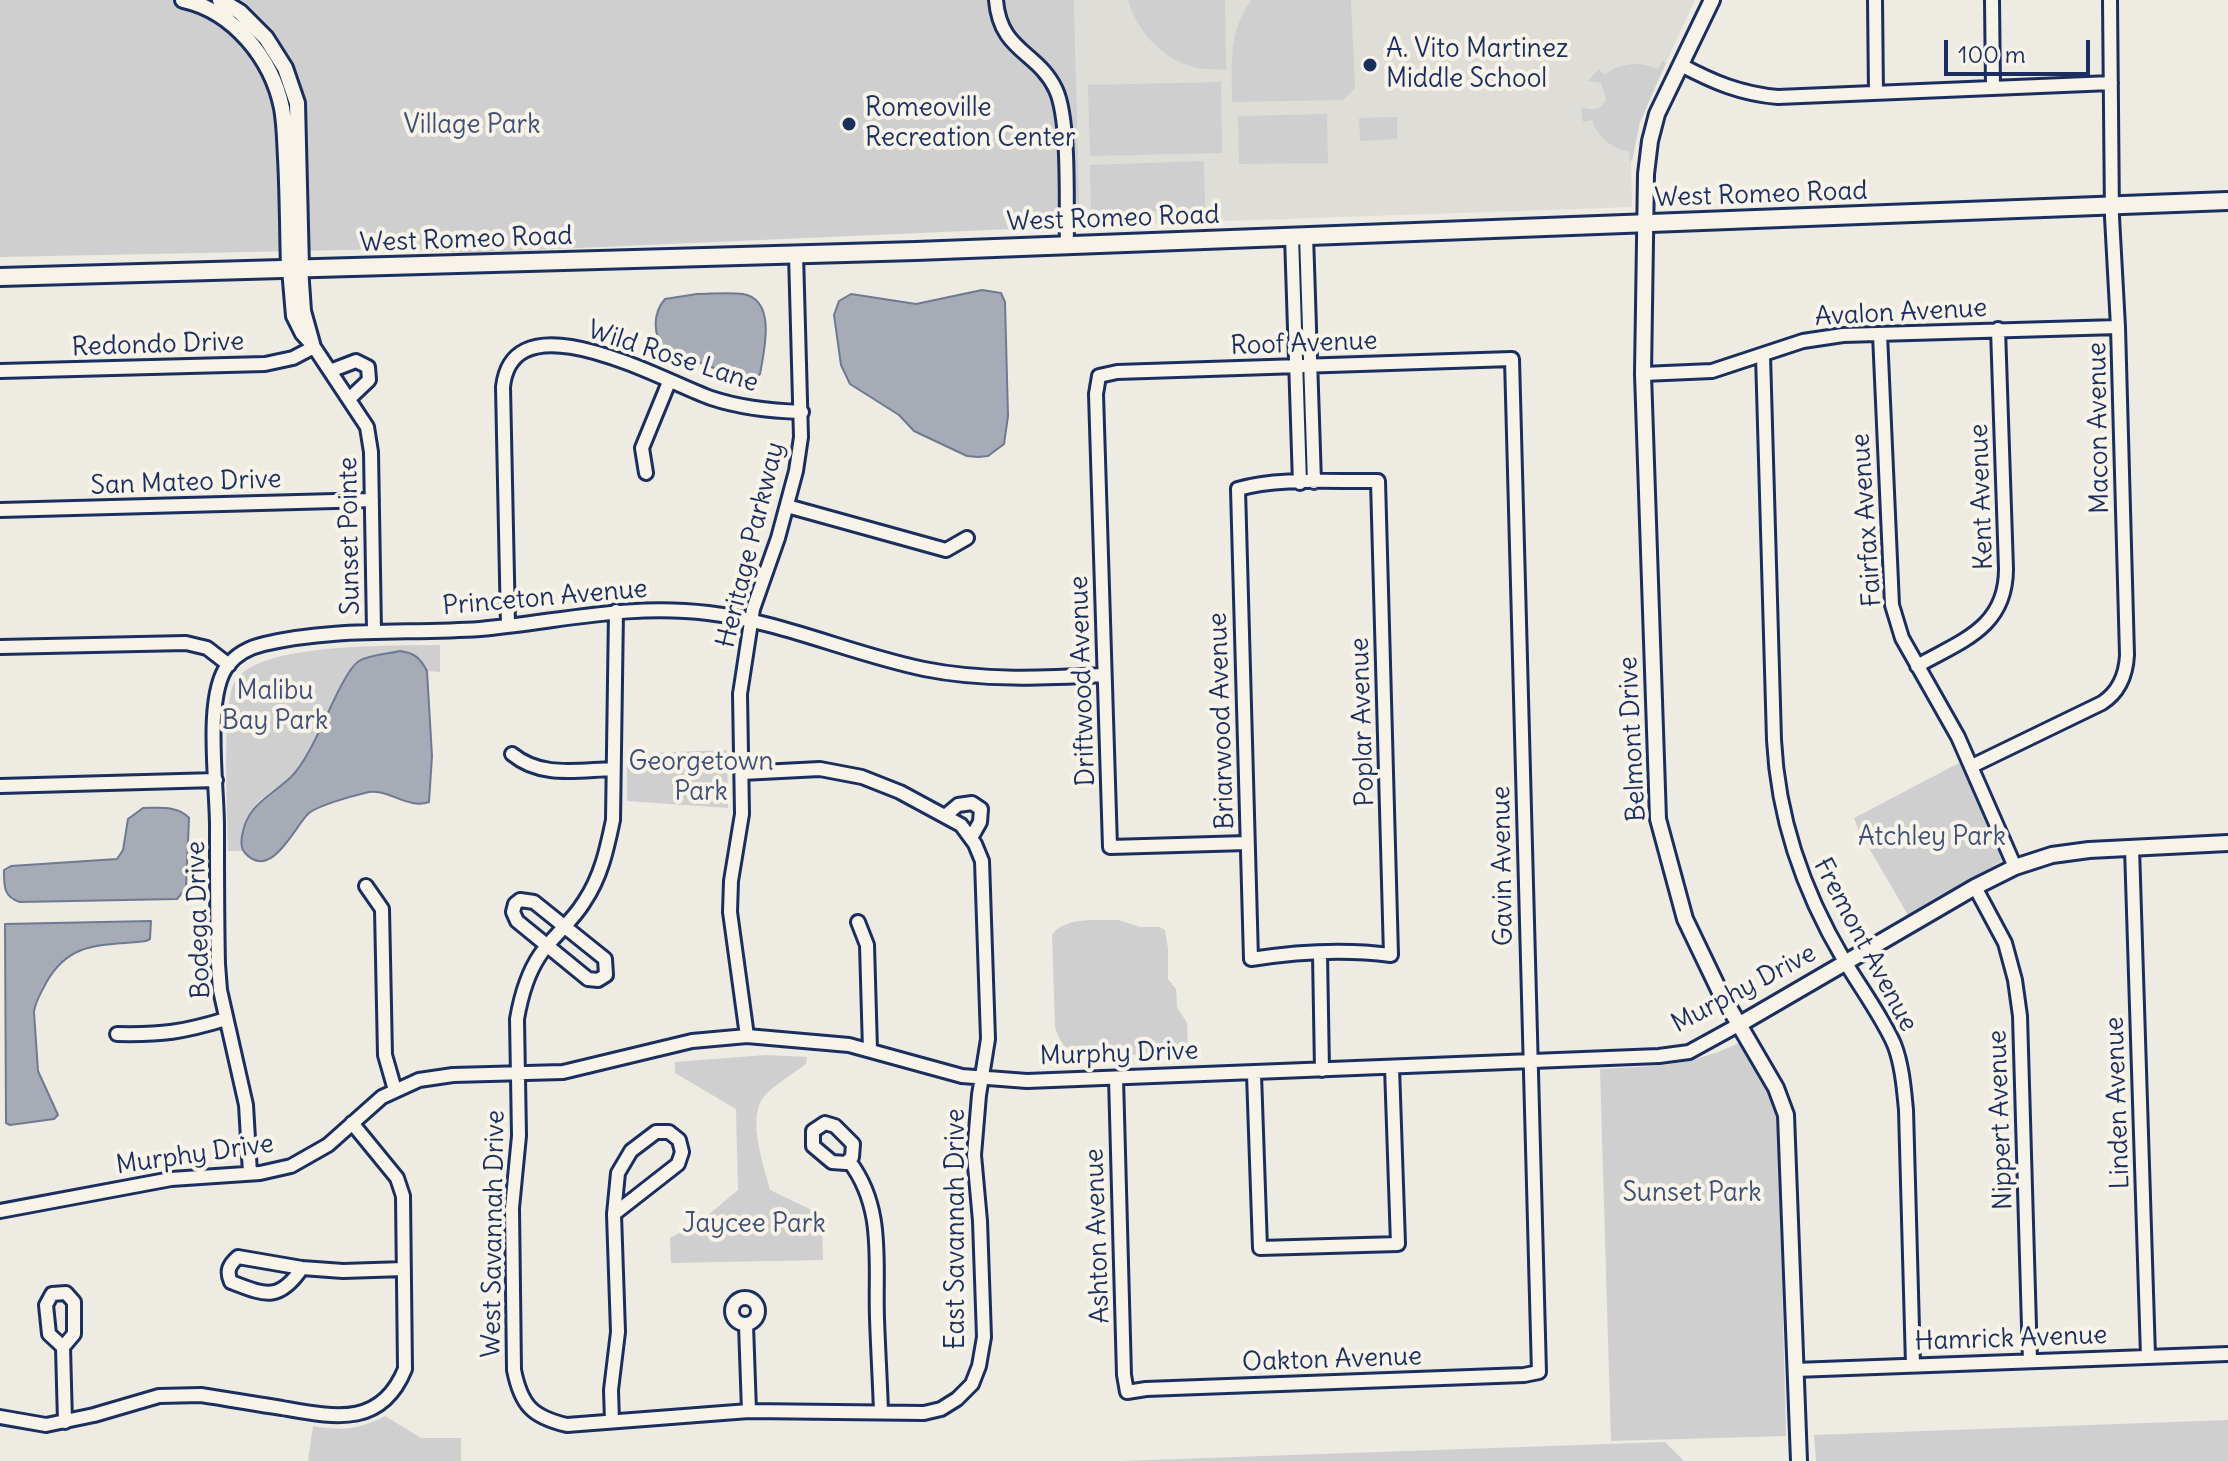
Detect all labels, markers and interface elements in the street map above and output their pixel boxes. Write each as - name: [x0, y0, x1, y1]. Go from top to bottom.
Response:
- scale bar: [1948, 24, 2094, 74]
- place label: A. Vito Martinez Middle School: [1386, 34, 1568, 96]
- text: 100 m: [1958, 39, 2026, 69]
- marker: A. Vito Martinez Middle School: [1361, 56, 1379, 74]
- place label: Romeoville Recreation Center: [865, 93, 1076, 154]
- park label: Village Park: [404, 110, 540, 142]
- marker: Romeoville Recreation Center: [840, 115, 858, 133]
- street label: West Romeo Road: [1654, 176, 1868, 214]
- street label: West Romeo Road: [1006, 200, 1220, 238]
- street label: West Romeo Road: [359, 221, 573, 259]
- street label: Avalon Avenue: [1814, 293, 1988, 333]
- street label: Wild Rose Lane: [584, 315, 762, 399]
- street label: Redondo Drive: [71, 326, 245, 364]
- street label: Roof Avenue: [1230, 326, 1378, 362]
- street label: Macon Avenue: [2082, 342, 2116, 514]
- street label: Kent Avenue: [1964, 423, 2000, 571]
- street label: Fairfax Avenue: [1845, 432, 1889, 608]
- street label: Heritage Parkway: [710, 439, 792, 651]
- street label: Sunset Pointe: [333, 457, 367, 615]
- street label: San Mateo Drive: [90, 464, 282, 502]
- street label: Princeton Avenue: [441, 573, 649, 623]
- street label: Driftwood Avenue: [1064, 575, 1102, 787]
- street label: Briarwood Avenue: [1203, 612, 1241, 830]
- street label: Poplar Avenue: [1344, 637, 1382, 807]
- street label: Belmont Drive: [1613, 656, 1653, 822]
- park label: Malibu Bay Park: [222, 676, 328, 738]
- park label: Georgetown Park: [628, 747, 774, 808]
- street label: Gavin Avenue: [1486, 786, 1520, 946]
- park label: Atchley Park: [1858, 822, 2006, 854]
- street label: Bodega Drive: [181, 841, 217, 999]
- street label: Fremont Avenue: [1806, 853, 1924, 1037]
- street label: Murphy Drive: [1667, 938, 1821, 1040]
- street label: Linden Avenue: [2099, 1016, 2137, 1190]
- street label: Nippert Avenue: [1982, 1029, 2020, 1211]
- street label: Murphy Drive: [1039, 1036, 1199, 1072]
- street label: East Savannah Drive: [941, 1109, 973, 1349]
- street label: West Savannah Drive: [476, 1110, 512, 1358]
- street label: Murphy Drive: [114, 1128, 276, 1182]
- street label: Ashton Avenue: [1079, 1148, 1117, 1324]
- park label: Sunset Park: [1622, 1178, 1762, 1210]
- park label: Jaycee Park: [682, 1209, 826, 1241]
- street label: Hamrick Avenue: [1914, 1320, 2108, 1358]
- street label: Oakton Avenue: [1242, 1341, 1422, 1379]

